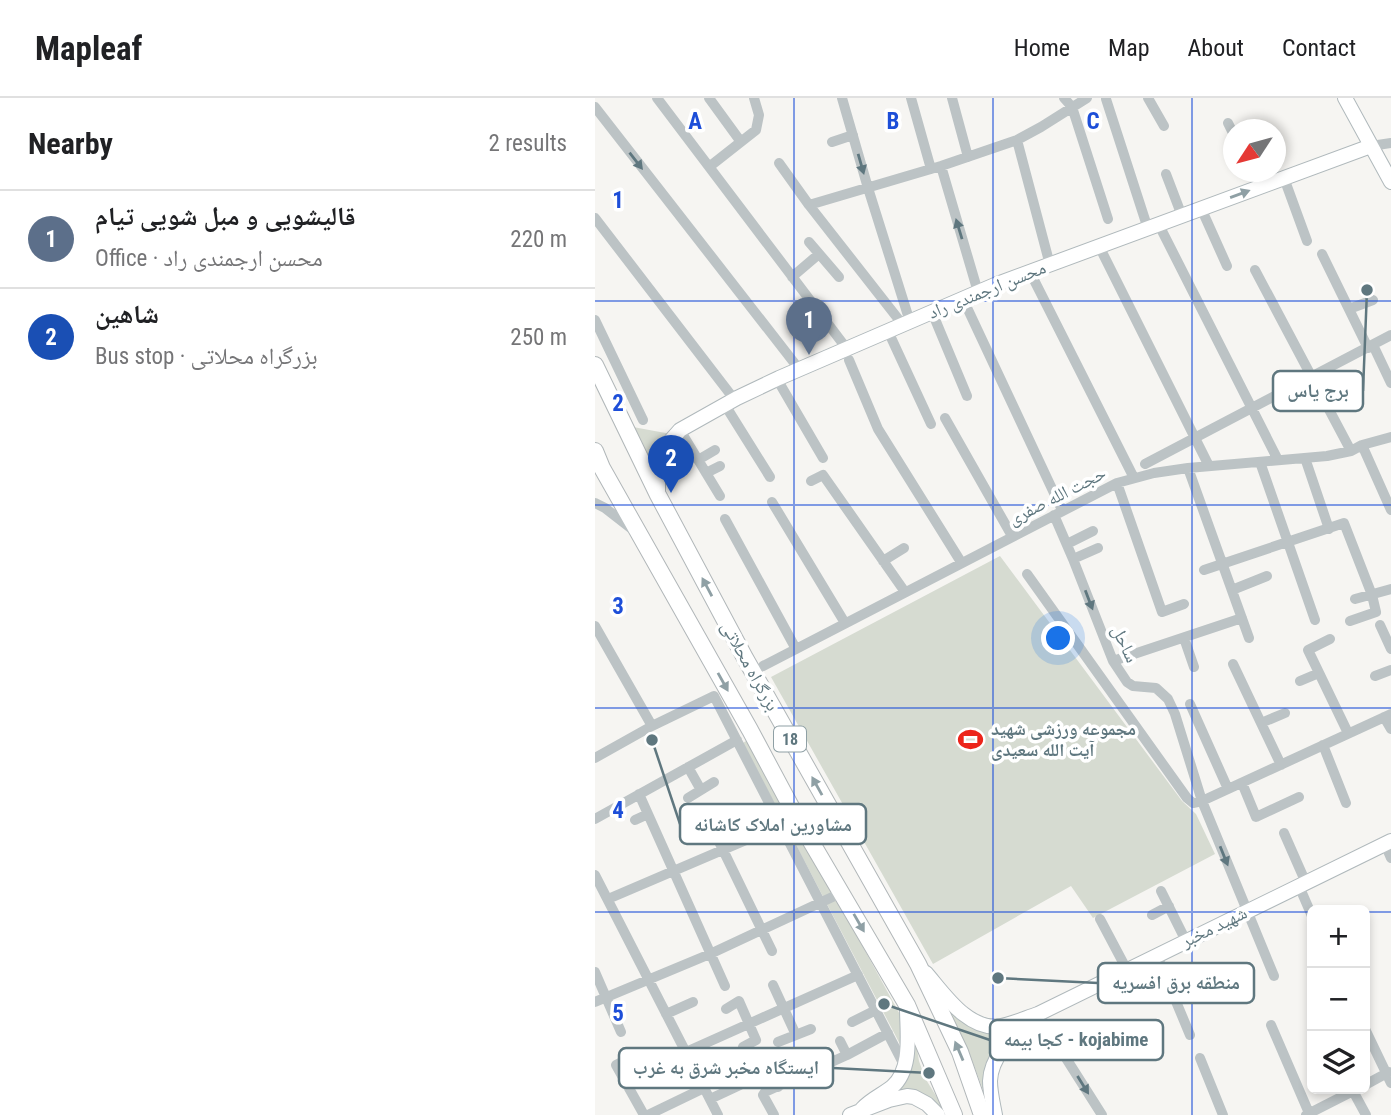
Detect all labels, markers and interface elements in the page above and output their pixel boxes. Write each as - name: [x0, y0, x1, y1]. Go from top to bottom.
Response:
- text: Mapleaf: [35, 29, 142, 68]
- text: Home: [1014, 34, 1070, 62]
- text: Map: [1108, 34, 1150, 62]
- text: About: [1188, 34, 1244, 62]
- text: Contact: [1282, 34, 1356, 62]
- text: A: [688, 108, 702, 135]
- text: B: [887, 108, 899, 135]
- text: C: [1086, 108, 1100, 135]
- north arrow: [1223, 119, 1286, 182]
- text: Nearby: [28, 126, 113, 161]
- text: 2 results: [489, 130, 567, 157]
- one-way arrow: [629, 152, 644, 170]
- one-way arrow: [856, 153, 867, 175]
- text: 1: [612, 187, 624, 214]
- one-way arrow: [1229, 188, 1250, 199]
- text: قالیشویی و مبل شویی تیام: [95, 201, 356, 231]
- one-way arrow: [954, 219, 964, 240]
- text: 1: [45, 226, 57, 253]
- text: 220 m: [510, 226, 567, 253]
- text: Office · محسن ارجمندی راد: [95, 245, 323, 272]
- street label: محسن ارجمندی راد: [925, 256, 1049, 324]
- pin: 1: [786, 297, 832, 355]
- text: شاهین: [95, 299, 159, 329]
- text: 2: [45, 324, 57, 351]
- text: 250 m: [510, 324, 567, 351]
- text: Bus stop · بزرگراه محلاتی: [95, 343, 318, 370]
- callout: برج یاس: [1273, 371, 1363, 411]
- text: برج یاس: [1287, 379, 1349, 402]
- text: 2: [612, 390, 624, 417]
- pin: 2: [648, 435, 694, 493]
- street label: حجت الله صفری: [1005, 462, 1109, 530]
- one-way arrow: [701, 576, 713, 596]
- one-way arrow: [1084, 590, 1095, 611]
- text: 3: [612, 593, 624, 620]
- street label: بزرگراه محلاتی: [716, 617, 784, 715]
- your location: [1041, 621, 1075, 655]
- street label: ساحل: [1107, 622, 1143, 666]
- one-way arrow: [717, 673, 729, 692]
- place label: مجموعه ورزشی شهید آیت‌ الله سعیدی: [991, 718, 1136, 761]
- sports icon: مجموعه ورزشی شهید آیت‌ الله سعیدی: [957, 725, 985, 753]
- road number: 18: [774, 726, 806, 752]
- one-way arrow: [811, 776, 823, 795]
- text: 4: [612, 797, 624, 824]
- callout: مشاورین املاک کاشانه: [680, 804, 866, 844]
- text: مشاورین املاک کاشانه: [694, 813, 852, 836]
- one-way arrow: [1219, 846, 1230, 867]
- street label: شهید مخبر: [1177, 902, 1250, 952]
- map controls: [1307, 905, 1370, 1094]
- button: +: [1307, 905, 1370, 968]
- one-way arrow: [853, 913, 865, 933]
- callout: منطقه برق افسریه: [1098, 963, 1254, 1003]
- button: −: [1307, 968, 1370, 1031]
- text: منطقه برق افسریه: [1112, 971, 1240, 994]
- text: 5: [612, 1000, 624, 1027]
- callout: کجا بیمه - kojabime: [990, 1020, 1163, 1060]
- text: کجا بیمه - kojabime: [1004, 1028, 1148, 1051]
- button: layers: [1307, 1031, 1370, 1094]
- one-way arrow: [953, 1040, 964, 1061]
- callout: ایستگاه مخبر شرق به غرب: [619, 1048, 833, 1088]
- text: ایستگاه مخبر شرق به غرب: [633, 1056, 819, 1079]
- one-way arrow: [1077, 1076, 1090, 1095]

